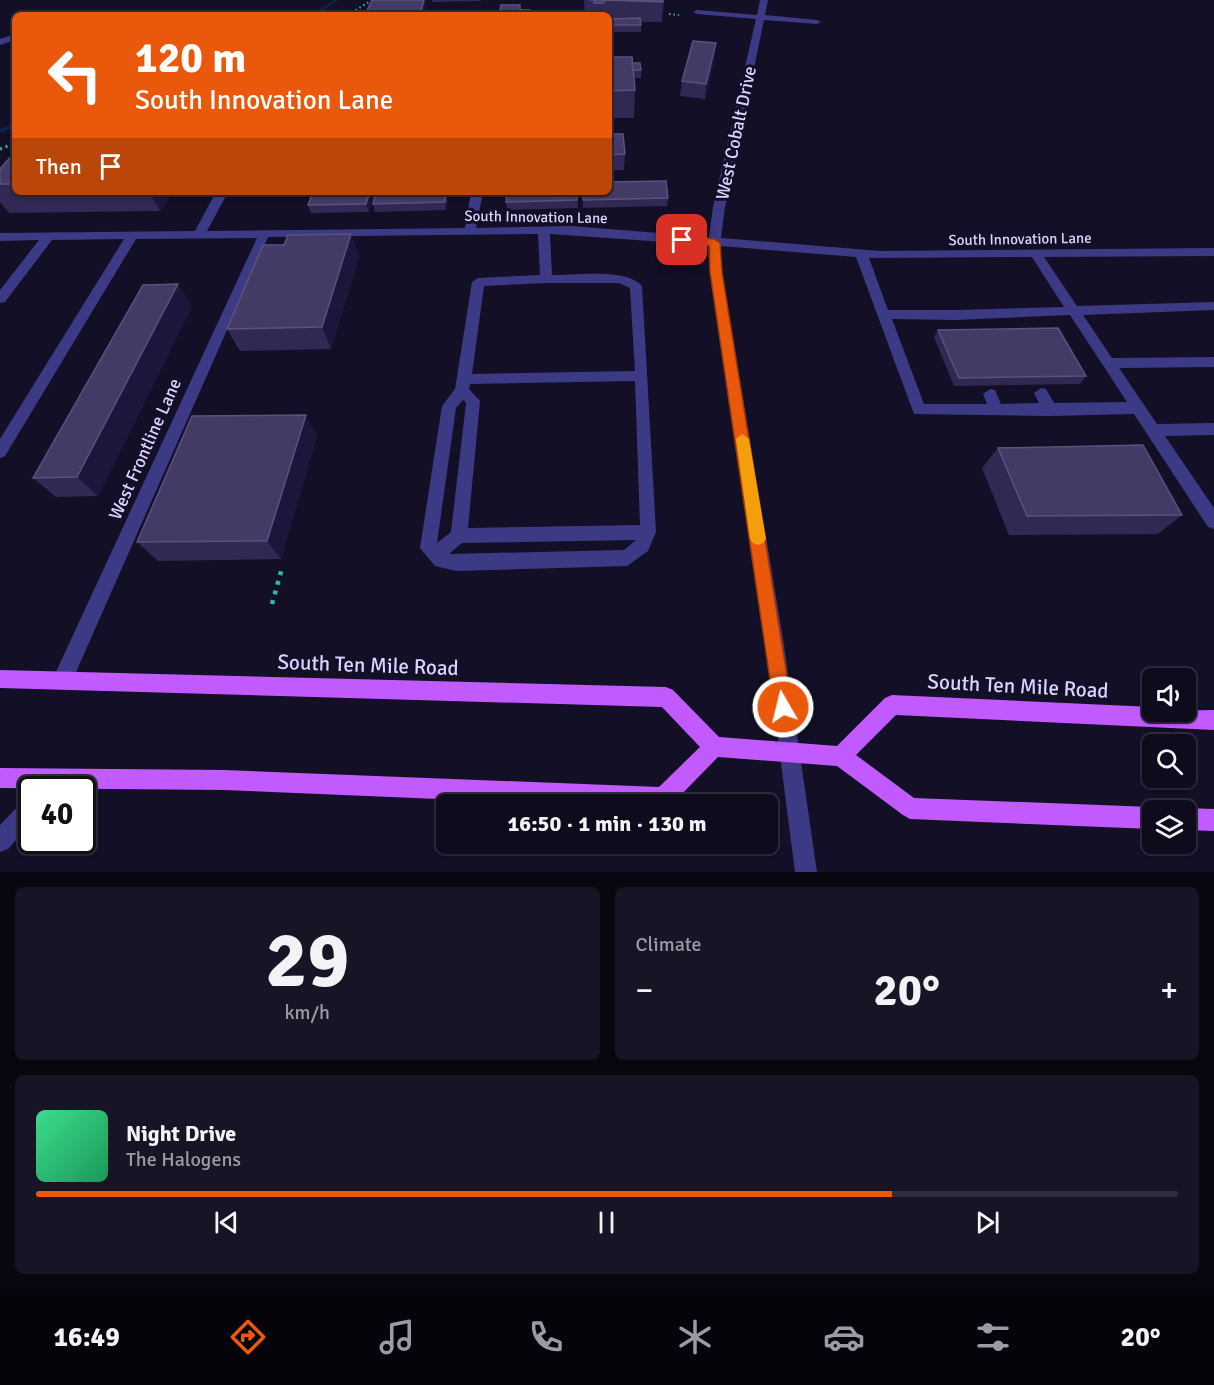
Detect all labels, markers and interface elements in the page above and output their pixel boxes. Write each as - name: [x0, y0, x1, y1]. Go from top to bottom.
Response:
- text: 120 m: [135, 33, 246, 84]
- icon: left: [36, 36, 114, 114]
- street label: West Cobalt Drive: [711, 64, 761, 202]
- text: South Innovation Lane: [135, 84, 393, 117]
- icon: arrive: [94, 150, 127, 183]
- text: Then: [36, 153, 82, 180]
- street label: South Innovation Lane: [464, 207, 608, 227]
- pin: [656, 214, 707, 265]
- icon: arrive: [665, 223, 698, 256]
- street label: South Innovation Lane: [948, 229, 1092, 249]
- street label: West Frontline Lane: [104, 375, 186, 523]
- street label: South Ten Mile Road: [277, 649, 459, 681]
- street label: South Ten Mile Road: [927, 668, 1109, 704]
- map controls: [1142, 668, 1196, 854]
- button: sound: [1142, 668, 1196, 722]
- position arrow: [751, 675, 815, 739]
- button: search: [1142, 734, 1196, 788]
- speed limit sign: 40: [18, 776, 96, 854]
- button: layers: [1142, 800, 1196, 854]
- text: 16:50 · 1 min · 130 m: [507, 810, 707, 837]
- text: 29: [265, 913, 349, 1009]
- text: Climate: [636, 932, 701, 957]
- text: 20°: [873, 963, 940, 1018]
- text: −: [636, 970, 653, 1011]
- text: +: [1160, 970, 1178, 1011]
- text: km/h: [285, 1000, 330, 1025]
- text: Night Drive: [126, 1120, 236, 1147]
- text: The Halogens: [126, 1147, 241, 1172]
- icon: previous: [210, 1206, 243, 1239]
- icon: pause: [590, 1206, 623, 1239]
- icon: next: [971, 1206, 1004, 1239]
- icon: directions: [227, 1316, 269, 1358]
- icon: music: [376, 1316, 418, 1358]
- icon: phone: [525, 1316, 567, 1358]
- icon: climate: [674, 1316, 716, 1358]
- icon: car: [823, 1316, 865, 1358]
- icon: filters: [972, 1316, 1014, 1358]
- text: 16:49: [53, 1321, 120, 1354]
- text: 20°: [1121, 1321, 1161, 1354]

